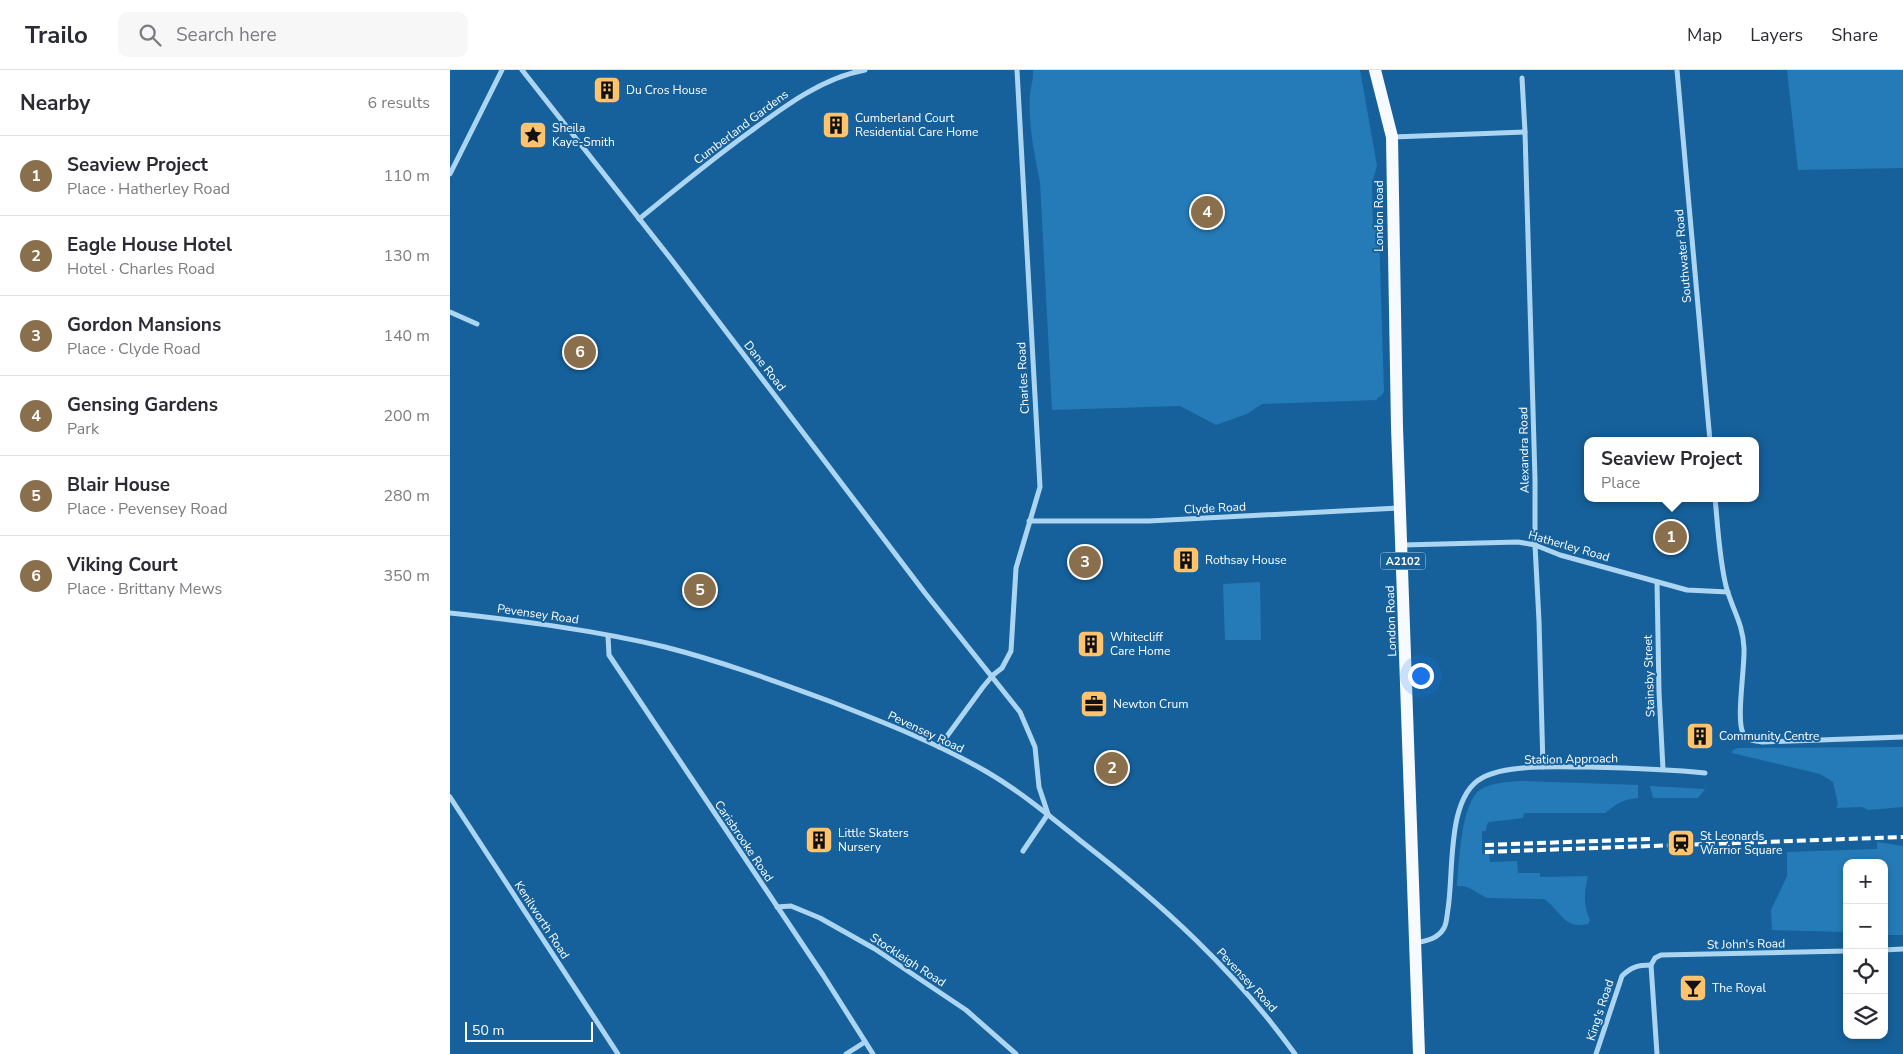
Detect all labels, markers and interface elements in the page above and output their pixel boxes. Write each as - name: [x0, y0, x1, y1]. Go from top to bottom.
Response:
- search box: [118, 12, 468, 57]
- text: Trailo: [25, 19, 88, 51]
- icon: search: [136, 21, 164, 49]
- text: Search here: [176, 22, 277, 48]
- text: Map: [1687, 23, 1722, 47]
- text: Layers: [1750, 23, 1803, 47]
- text: Share: [1831, 23, 1878, 47]
- building icon: Du Cros House: [592, 75, 622, 105]
- place label: Du Cros House: [626, 82, 707, 98]
- street label: Cumberland Gardens: [690, 86, 792, 168]
- text: Nearby: [20, 89, 90, 117]
- text: 6 results: [368, 92, 430, 114]
- building icon: Cumberland Court Residential Care Home: [821, 110, 851, 140]
- place label: Cumberland Court Residential Care Home: [855, 110, 978, 140]
- place icon: Sheila Kaye-Smith: [518, 120, 548, 150]
- place label: Sheila Kaye-Smith: [552, 120, 615, 150]
- text: Seaview Project: [67, 152, 208, 178]
- text: 1: [31, 165, 41, 187]
- text: 110 m: [383, 165, 430, 187]
- text: Place · Hatherley Road: [67, 178, 230, 200]
- street label: London Road: [1371, 180, 1387, 252]
- pin: 4: [1191, 193, 1223, 231]
- street label: Southwater Road: [1671, 209, 1695, 303]
- text: Eagle House Hotel: [67, 232, 232, 258]
- text: 2: [31, 245, 41, 267]
- text: 130 m: [383, 245, 430, 267]
- text: Hotel · Charles Road: [67, 258, 215, 280]
- text: Gordon Mansions: [67, 312, 221, 338]
- text: 3: [31, 325, 41, 347]
- text: 140 m: [383, 325, 430, 347]
- pin: 6: [564, 333, 596, 371]
- text: Place · Clyde Road: [67, 338, 201, 360]
- street label: Dane Road: [740, 338, 790, 394]
- street label: Charles Road: [1013, 342, 1033, 414]
- text: Gensing Gardens: [67, 392, 218, 418]
- text: 4: [31, 405, 41, 427]
- text: 200 m: [383, 405, 430, 427]
- street label: Alexandra Road: [1515, 407, 1533, 493]
- text: Park: [67, 418, 99, 440]
- popup: [1584, 437, 1759, 502]
- text: Seaview Project: [1601, 446, 1742, 472]
- text: Blair House: [67, 472, 170, 498]
- text: Place: [1601, 472, 1640, 494]
- text: 5: [31, 485, 41, 507]
- text: 280 m: [383, 485, 430, 507]
- text: Place · Pevensey Road: [67, 498, 228, 520]
- street label: Clyde Road: [1184, 498, 1246, 518]
- pin: 1: [1655, 518, 1687, 556]
- street label: Hatherley Road: [1526, 527, 1612, 565]
- pin: 3: [1069, 543, 1101, 581]
- building icon: Rothsay House: [1171, 545, 1201, 575]
- text: Viking Court: [67, 552, 178, 578]
- place label: Rothsay House: [1205, 552, 1287, 568]
- road number: A2102: [1380, 552, 1426, 570]
- text: 6: [31, 565, 41, 587]
- text: 350 m: [383, 565, 430, 587]
- pin: 5: [684, 571, 716, 609]
- text: Place · Brittany Mews: [67, 578, 222, 600]
- street label: London Road: [1382, 585, 1400, 657]
- street label: Pevensey Road: [496, 600, 580, 628]
- building icon: Whitecliff Care Home: [1076, 629, 1106, 659]
- place label: Whitecliff Care Home: [1110, 629, 1170, 659]
- street label: Stainsby Street: [1640, 634, 1658, 717]
- your location: [1408, 663, 1434, 689]
- office icon: Newton Crum: [1079, 689, 1109, 719]
- place label: Newton Crum: [1113, 696, 1188, 712]
- street label: Pevensey Road: [885, 707, 967, 757]
- building icon: Community Centre: [1685, 721, 1715, 751]
- place label: Community Centre: [1719, 728, 1819, 744]
- pin: 2: [1096, 749, 1128, 787]
- street label: Station Approach: [1524, 750, 1618, 768]
- street label: Carisbrooke Road: [711, 797, 777, 885]
- building icon: Little Skaters Nursery: [804, 825, 834, 855]
- place label: Little Skaters Nursery: [838, 825, 909, 855]
- station icon: St Leonards Warrior Square: [1666, 828, 1696, 858]
- place label: St Leonards Warrior Square: [1700, 828, 1782, 858]
- map controls: [1843, 859, 1888, 1039]
- button: +: [1843, 859, 1888, 904]
- street label: Kenilworth Road: [511, 878, 573, 962]
- button: −: [1843, 904, 1888, 949]
- street label: Stockleigh Road: [867, 930, 949, 990]
- street label: St John's Road: [1707, 935, 1785, 953]
- street label: Pevensey Road: [1213, 944, 1281, 1016]
- button: locate: [1843, 949, 1888, 994]
- bar icon: The Royal: [1678, 973, 1708, 1003]
- street label: King's Road: [1583, 977, 1617, 1043]
- place label: The Royal: [1712, 980, 1766, 996]
- button: layers: [1843, 994, 1888, 1039]
- scale bar: [465, 1019, 592, 1042]
- text: 50 m: [472, 1021, 504, 1040]

